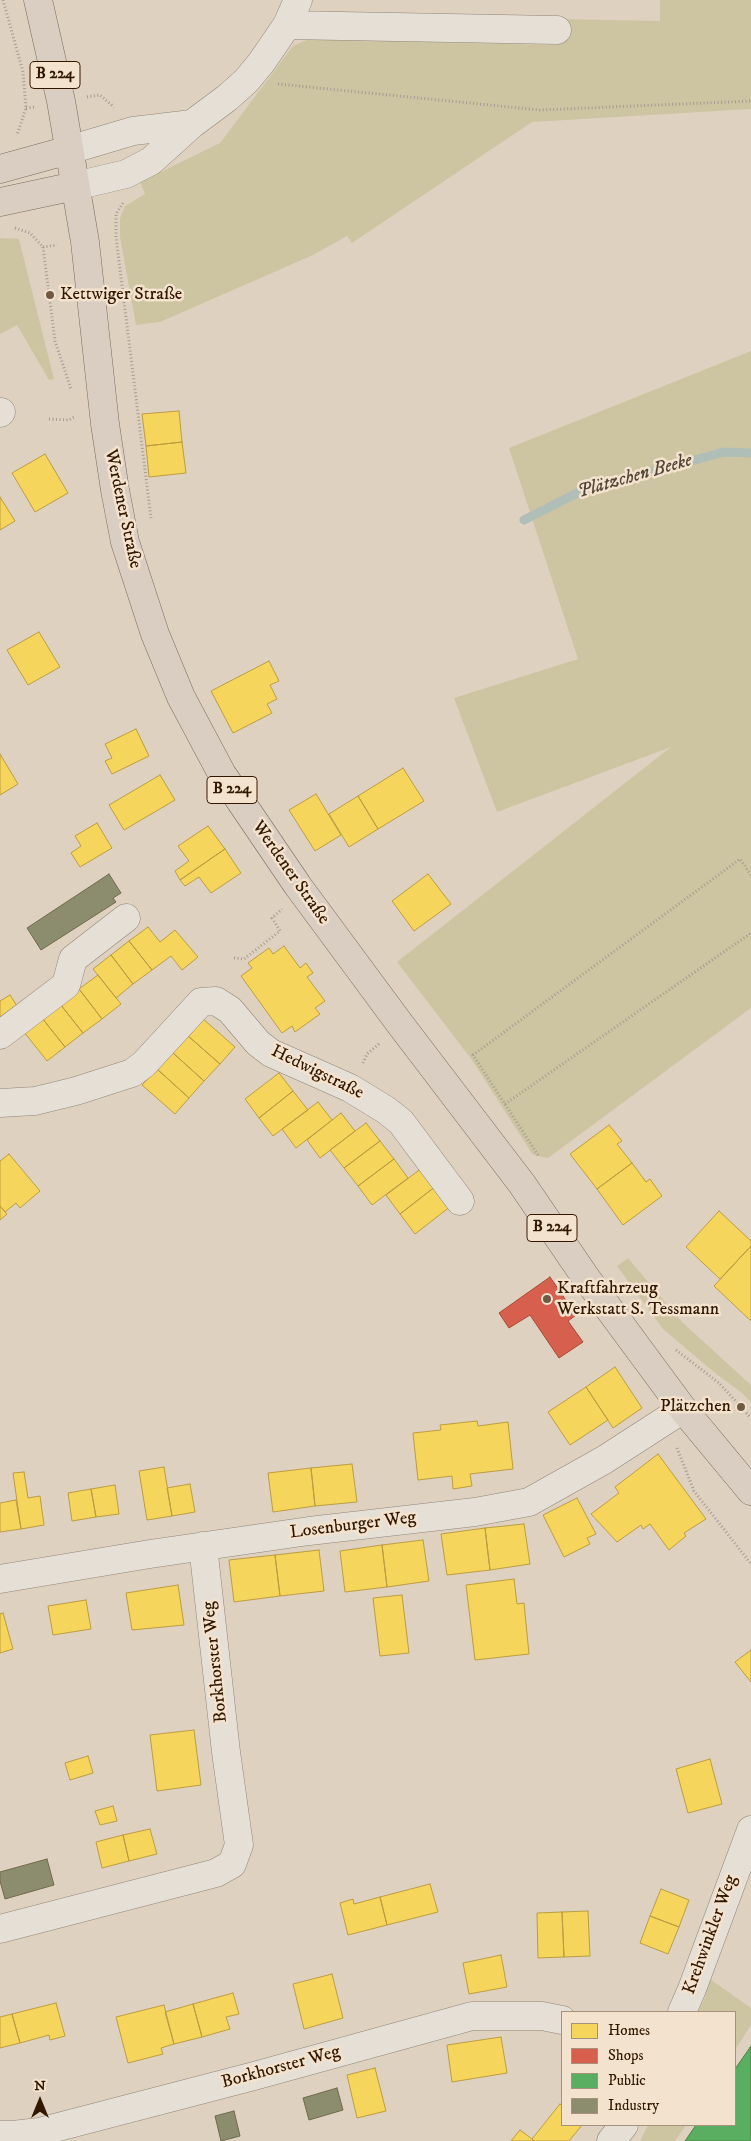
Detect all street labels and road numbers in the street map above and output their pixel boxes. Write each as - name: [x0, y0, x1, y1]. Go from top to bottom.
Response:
- road number: B 224: [30, 62, 80, 88]
- street label: Werdener Straße: [99, 447, 145, 571]
- road number: B 224: [207, 776, 257, 804]
- street label: Werdener Straße: [246, 817, 334, 929]
- street label: Hedwigstraße: [267, 1041, 367, 1105]
- road number: B 224: [527, 1214, 577, 1242]
- street label: Losenburger Weg: [289, 1508, 417, 1544]
- street label: Borkhorster Weg: [199, 1600, 233, 1724]
- street label: Krehwinkler Weg: [679, 1872, 743, 1998]
- street label: Borkhorster Weg: [219, 2042, 343, 2094]

